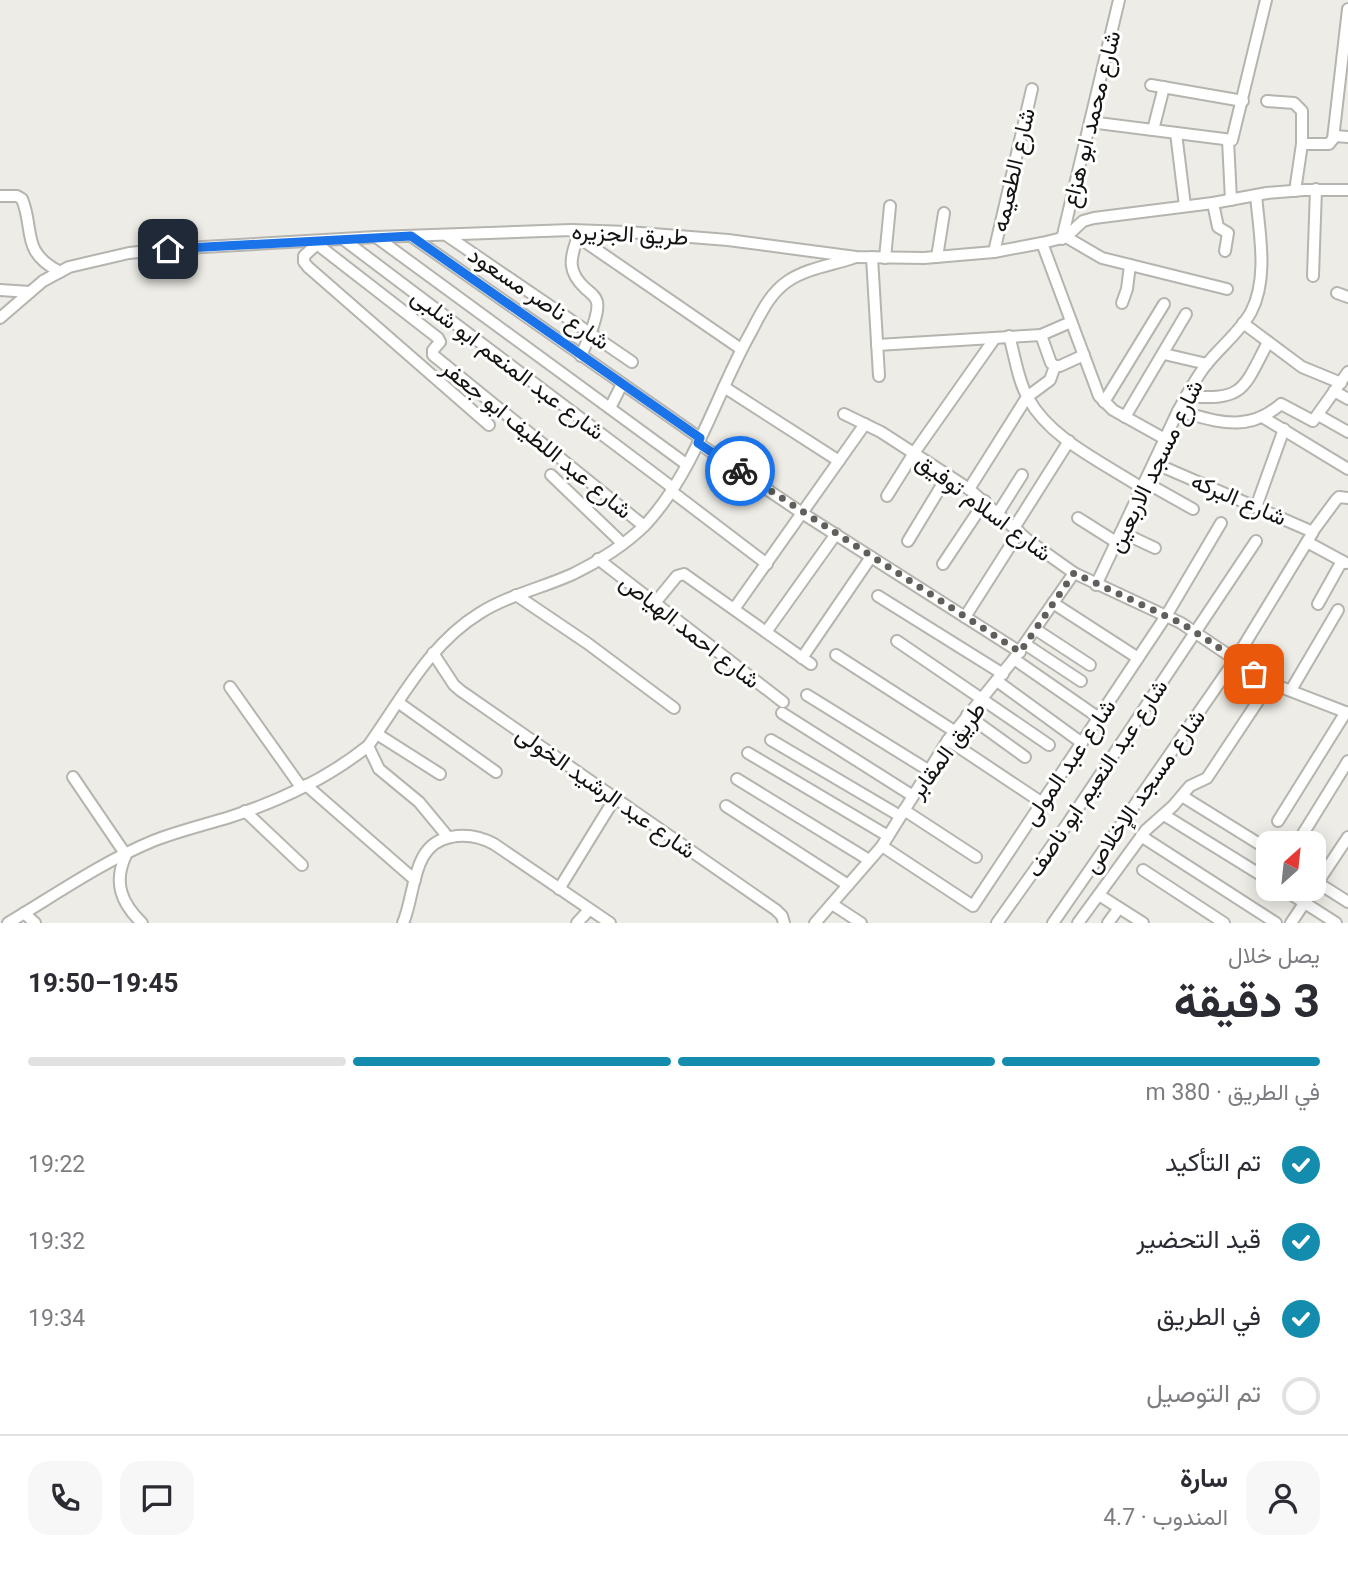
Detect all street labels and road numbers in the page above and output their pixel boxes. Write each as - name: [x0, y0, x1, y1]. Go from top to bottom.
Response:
- street label: شارع محمد ابو هزاع: [1057, 28, 1128, 211]
- street label: شارع الطعيمه: [986, 106, 1043, 235]
- street label: طريق الجزيره: [571, 218, 689, 252]
- street label: شارع ناصر مسعود: [462, 241, 614, 357]
- street label: شارع عبد المنعم ابو شلبى: [405, 283, 610, 447]
- street label: شارع عبد اللطيف ابو جعفر: [434, 354, 637, 526]
- street label: شارع مسجد الاربعين: [1102, 376, 1211, 558]
- street label: شارع اسلام توفيق: [909, 448, 1057, 569]
- street label: شارع البركه: [1186, 467, 1290, 533]
- street label: شارع احمد الهياص: [613, 568, 765, 696]
- street label: شارع عبد النعيم ابو ناصف: [1021, 674, 1175, 883]
- street label: شارع عبد المولى: [1017, 694, 1123, 832]
- street label: طريق المقابر: [903, 697, 992, 805]
- street label: شارع مسجد الإخلاص: [1078, 704, 1213, 879]
- street label: شارع عبد الرشيد الخولى: [510, 720, 701, 866]

